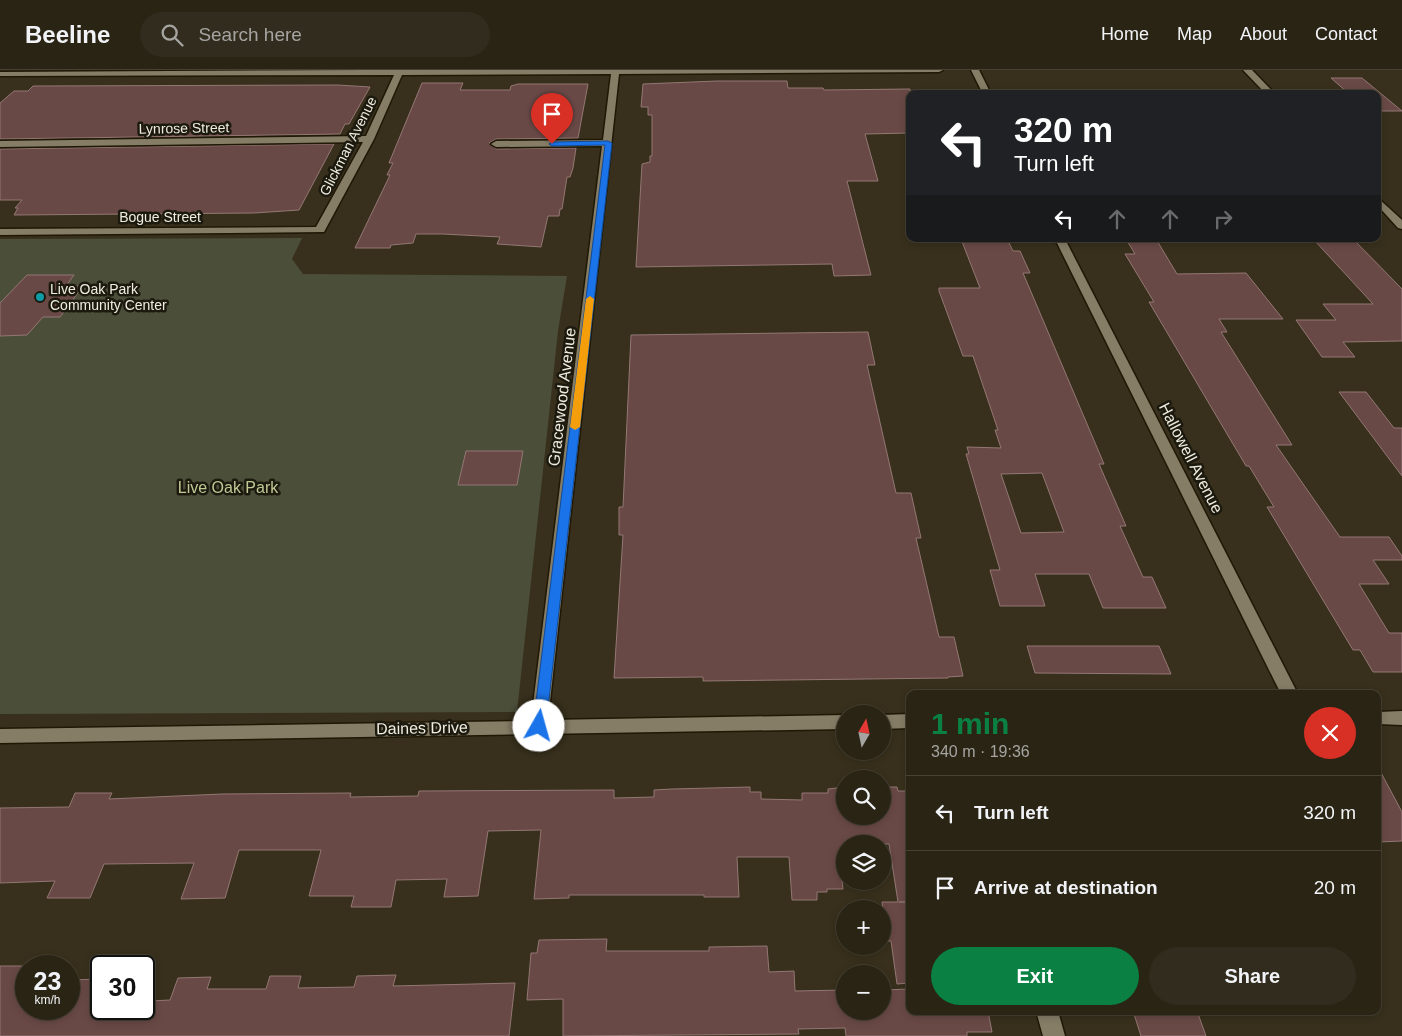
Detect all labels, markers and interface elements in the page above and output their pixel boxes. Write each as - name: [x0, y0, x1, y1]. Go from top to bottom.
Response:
- search box: [140, 12, 490, 57]
- text: Beeline: [25, 21, 110, 48]
- icon: search: [158, 21, 186, 49]
- text: Search here: [198, 24, 302, 45]
- text: Home: [1101, 24, 1149, 44]
- text: Map: [1177, 24, 1212, 44]
- text: About: [1240, 24, 1287, 44]
- text: Contact: [1315, 24, 1377, 44]
- pin: [531, 93, 573, 144]
- street label: Glickman Avenue: [316, 94, 380, 198]
- icon: arrive: [538, 100, 566, 128]
- icon: left: [931, 110, 996, 175]
- text: 320 m: [1014, 110, 1113, 149]
- street label: Lynrose Street: [139, 119, 230, 137]
- text: Turn left: [1014, 151, 1094, 176]
- icon: left: [1050, 205, 1078, 233]
- icon: ahead: [1103, 205, 1131, 233]
- icon: ahead: [1156, 205, 1184, 233]
- icon: right: [1209, 205, 1237, 233]
- street label: Bogue Street: [119, 209, 201, 225]
- place label: Live Oak Park Community Center: [50, 281, 167, 313]
- marker: Live Oak Park Community Center: [34, 291, 46, 303]
- street label: Gracewood Avenue: [545, 327, 579, 467]
- street label: Hallowell Avenue: [1156, 400, 1226, 516]
- park label: Live Oak Park: [178, 479, 279, 496]
- position arrow: [512, 699, 564, 751]
- north arrow: [836, 705, 891, 760]
- map controls: [836, 705, 891, 1020]
- text: 1 min: [931, 707, 1009, 740]
- button: close: [1304, 707, 1356, 759]
- street label: Daines Drive: [376, 719, 468, 737]
- text: 340 m · 19:36: [931, 743, 1030, 760]
- button: search: [836, 770, 891, 825]
- icon: left: [931, 799, 959, 827]
- text: Turn left: [974, 802, 1049, 823]
- text: 320 m: [1303, 802, 1356, 823]
- button: layers: [836, 835, 891, 890]
- icon: arrive: [931, 874, 959, 902]
- text: Arrive at destination: [974, 877, 1158, 898]
- text: 20 m: [1314, 877, 1356, 898]
- button: +: [836, 900, 891, 955]
- button: Exit: [931, 947, 1139, 1005]
- button: Share: [1149, 947, 1356, 1005]
- speed limit sign: 30: [90, 955, 155, 1020]
- button: −: [836, 965, 891, 1020]
- text: 23: [34, 967, 61, 995]
- text: km/h: [34, 993, 61, 1007]

